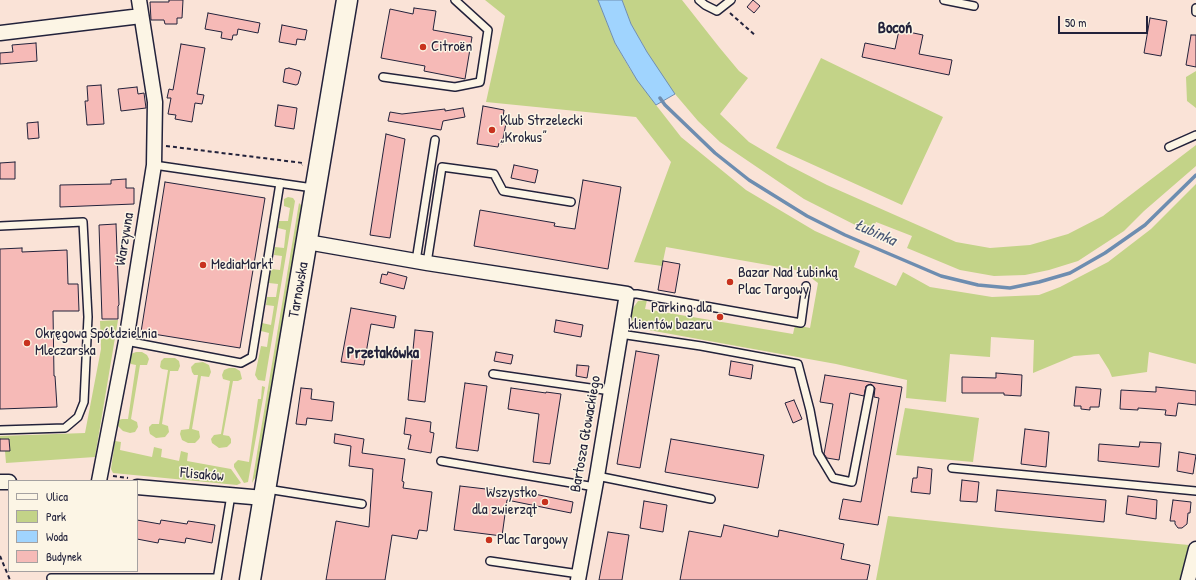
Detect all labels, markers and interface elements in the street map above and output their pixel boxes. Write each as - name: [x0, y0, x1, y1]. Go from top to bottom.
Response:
- scale bar: [1060, 8, 1150, 34]
- text: 50 m: [1065, 14, 1086, 31]
- district label: Bocoń: [878, 19, 912, 39]
- place label: Citroën: [431, 38, 472, 56]
- marker: Citroën: [418, 42, 428, 52]
- place label: Klub Strzelecki „Krokus”: [500, 112, 583, 147]
- marker: Klub Strzelecki „Krokus”: [487, 125, 497, 135]
- street label: Warzywna: [112, 211, 138, 267]
- water label: Łubinka: [851, 215, 899, 251]
- place label: MediaMarkt: [211, 256, 273, 274]
- marker: MediaMarkt: [198, 260, 208, 270]
- street label: Tarnowska: [285, 261, 313, 319]
- place label: Bazar Nad Łubinką Plac Targowy: [738, 264, 837, 299]
- marker: Bazar Nad Łubinką Plac Targowy: [725, 277, 735, 287]
- place label: Parking dla klientów bazaru: [628, 299, 712, 334]
- marker: Parking dla klientów bazaru: [715, 312, 725, 322]
- place label: Okręgowa Spółdzielnia Mleczarska: [35, 325, 157, 360]
- marker: Okręgowa Spółdzielnia Mleczarska: [22, 338, 32, 348]
- district label: Przetakówka: [347, 344, 419, 364]
- street label: Bartosza Głowackiego: [567, 374, 605, 494]
- street label: Flisaków: [179, 464, 225, 486]
- legend: [8, 480, 138, 572]
- place label: Wszystko dla zwierząt: [472, 484, 537, 519]
- text: Ulica: [46, 488, 68, 505]
- marker: Wszystko dla zwierząt: [540, 497, 550, 507]
- text: Park: [46, 508, 66, 525]
- text: Woda: [46, 528, 68, 545]
- place label: Plac Targowy: [497, 531, 568, 549]
- marker: Plac Targowy: [484, 535, 494, 545]
- text: Budynek: [46, 548, 82, 565]

